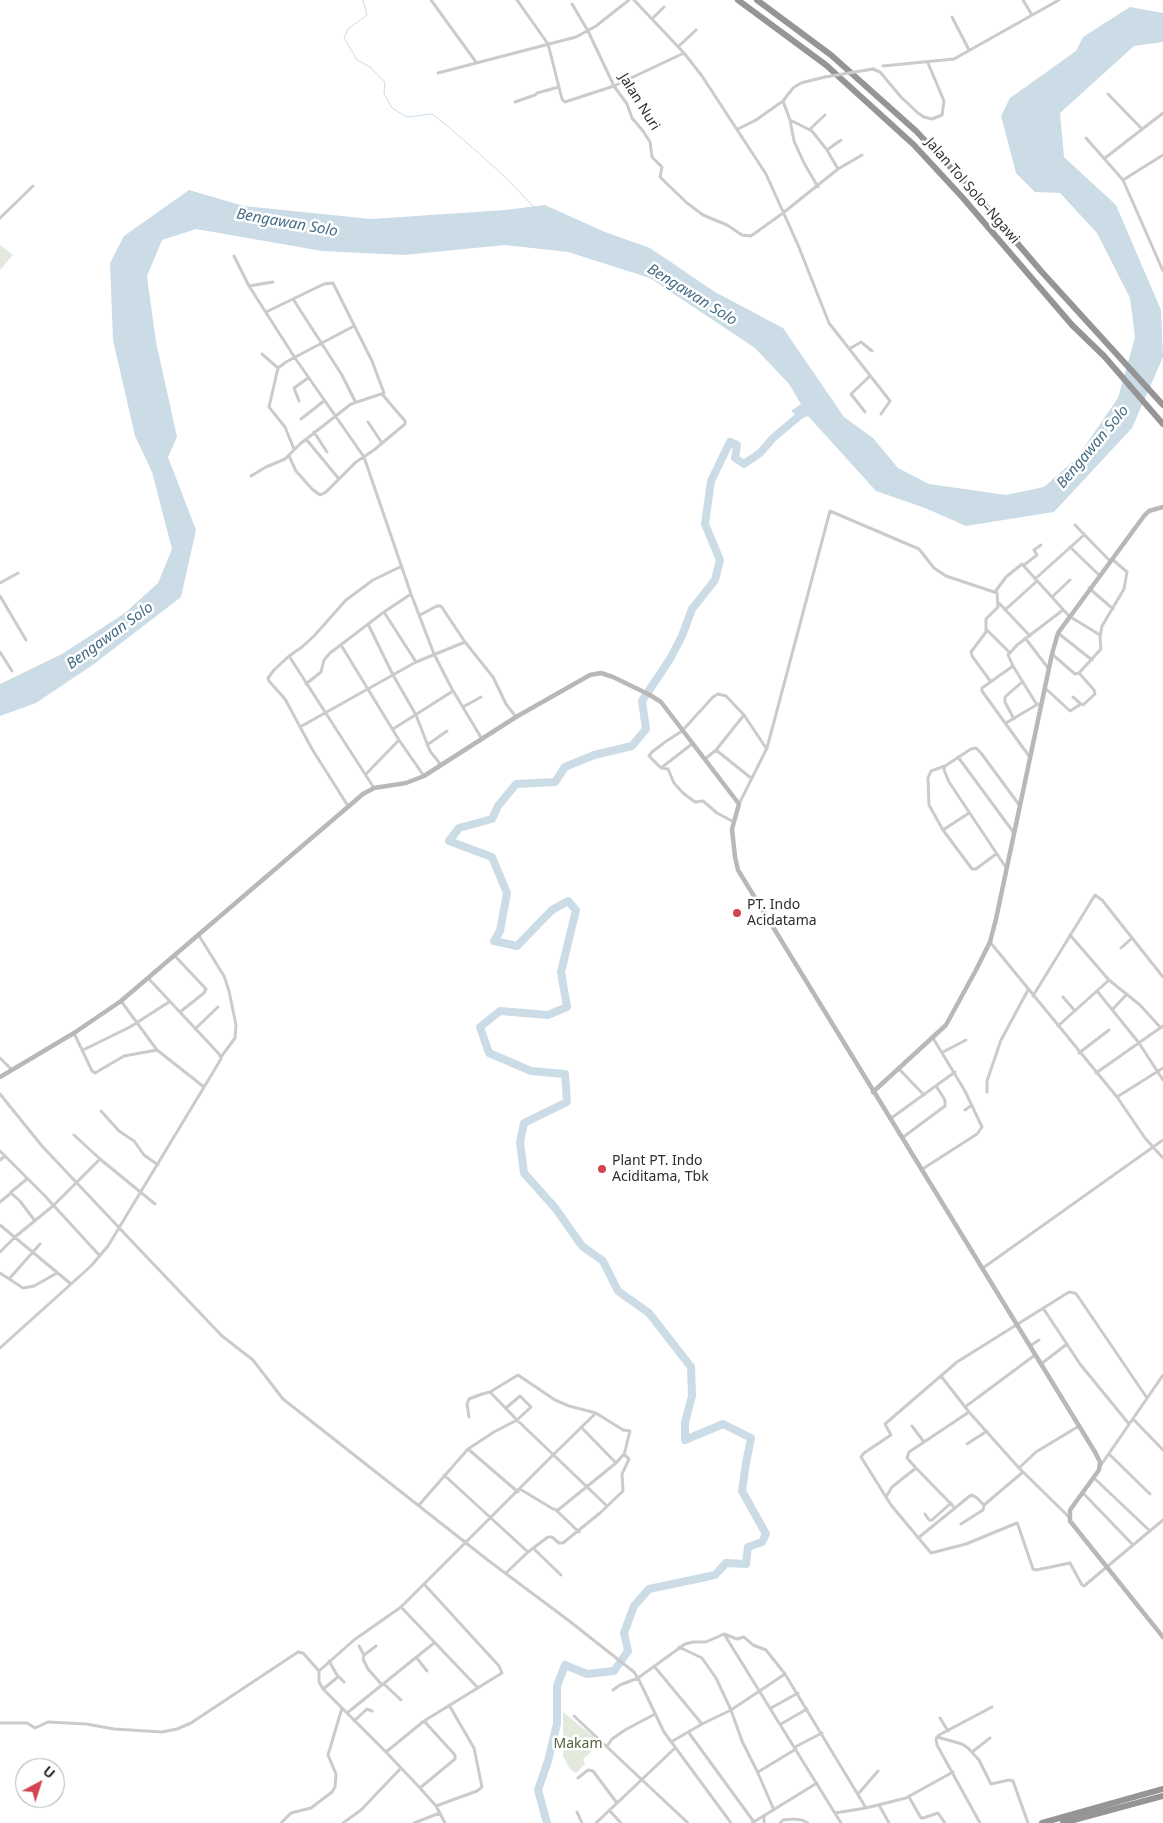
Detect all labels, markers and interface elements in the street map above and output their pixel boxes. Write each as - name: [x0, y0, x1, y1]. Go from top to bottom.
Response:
- street label: Jalan Nuri: [615, 70, 663, 134]
- street label: Jalan Tol Solo–Ngawi: [921, 135, 1023, 247]
- water label: Bengawan Solo: [235, 205, 339, 241]
- water label: Bengawan Solo: [644, 260, 740, 330]
- water label: Bengawan Solo: [1053, 402, 1133, 492]
- water label: Bengawan Solo: [63, 599, 157, 673]
- place label: PT. Indo Acidatama: [747, 897, 817, 930]
- marker: PT. Indo Acidatama: [731, 907, 743, 919]
- place label: Plant PT. Indo Aciditama, Tbk: [612, 1153, 709, 1186]
- marker: Plant PT. Indo Aciditama, Tbk: [596, 1163, 608, 1175]
- park label: Makam: [554, 1736, 602, 1752]
- north arrow: [15, 1758, 65, 1808]
- text: U: [39, 1761, 59, 1783]

